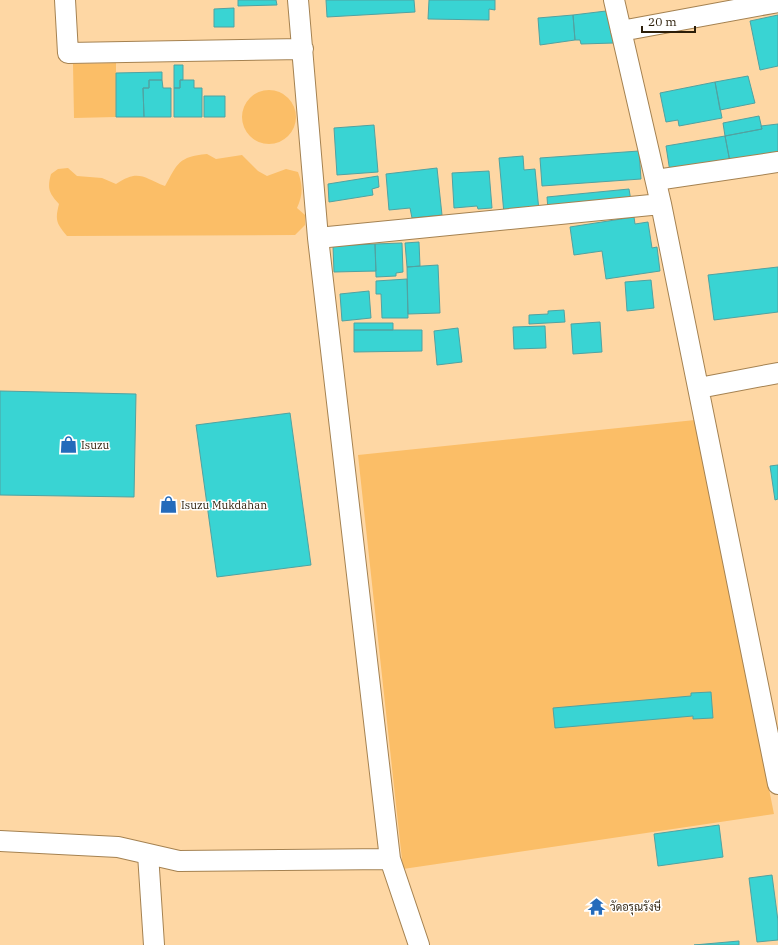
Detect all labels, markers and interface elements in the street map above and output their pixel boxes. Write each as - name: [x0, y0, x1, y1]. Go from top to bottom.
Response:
- scale bar: [642, 8, 695, 34]
- text: 20 m: [648, 14, 677, 29]
- shop icon: Isuzu: [58, 435, 78, 455]
- place label: Isuzu: [81, 438, 110, 452]
- shop icon: Isuzu Mukdahan: [158, 495, 178, 515]
- place label: Isuzu Mukdahan: [181, 498, 267, 512]
- temple icon: วัดอรุณรังษี: [587, 897, 607, 917]
- place label: วัดอรุณรังษี: [610, 899, 661, 916]

